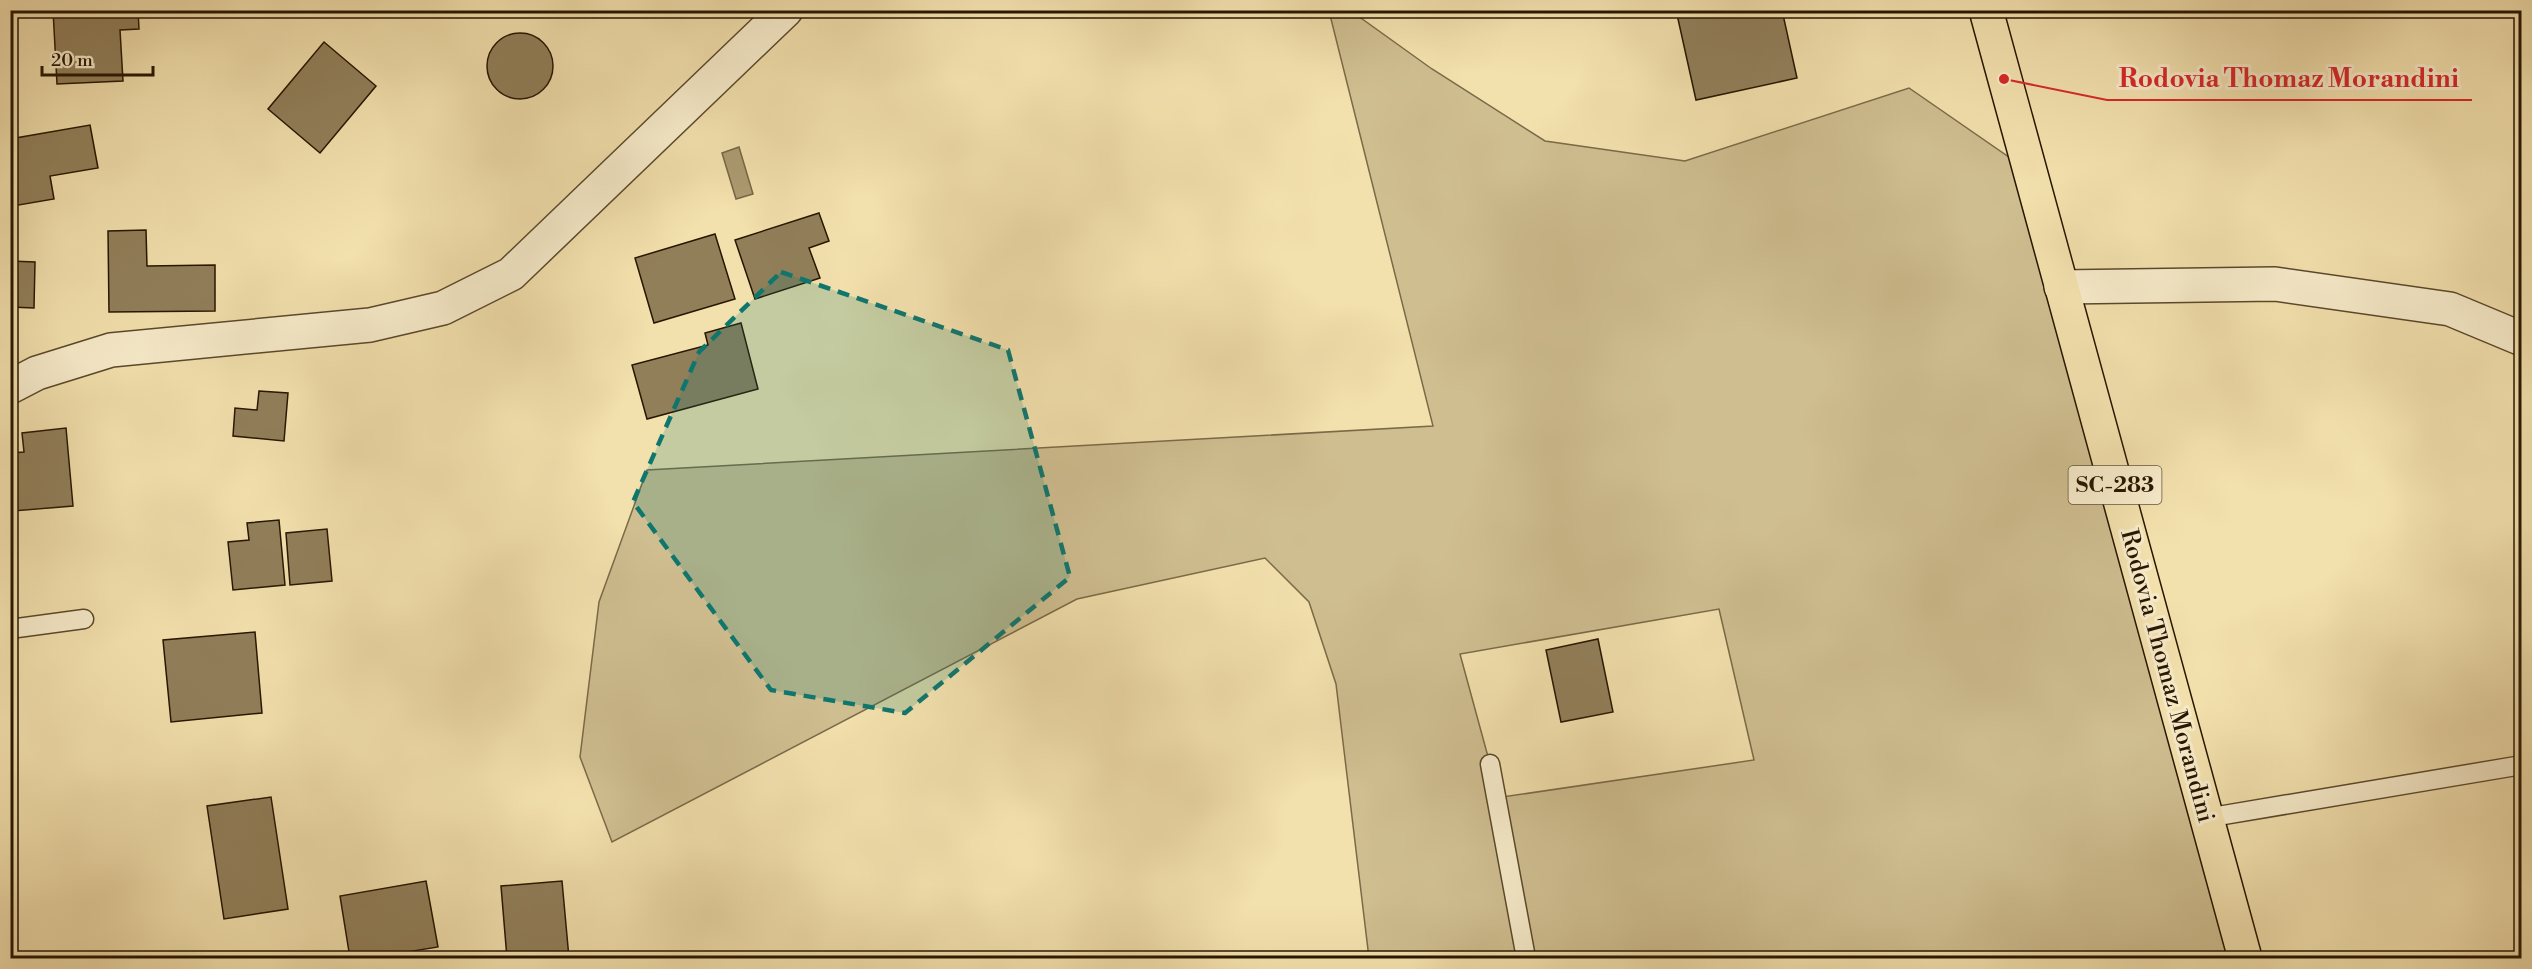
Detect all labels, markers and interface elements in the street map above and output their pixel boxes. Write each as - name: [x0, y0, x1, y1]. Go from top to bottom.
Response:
- scale bar: [42, 39, 153, 77]
- text: 20 m: [51, 49, 93, 72]
- callout: Rodovia Thomaz Morandini: [2107, 56, 2472, 100]
- text: Rodovia Thomaz Morandini: [2119, 63, 2459, 95]
- road number: SC-283: [2068, 466, 2162, 504]
- street label: Rodovia Thomaz Morandini: [2113, 526, 2221, 826]

